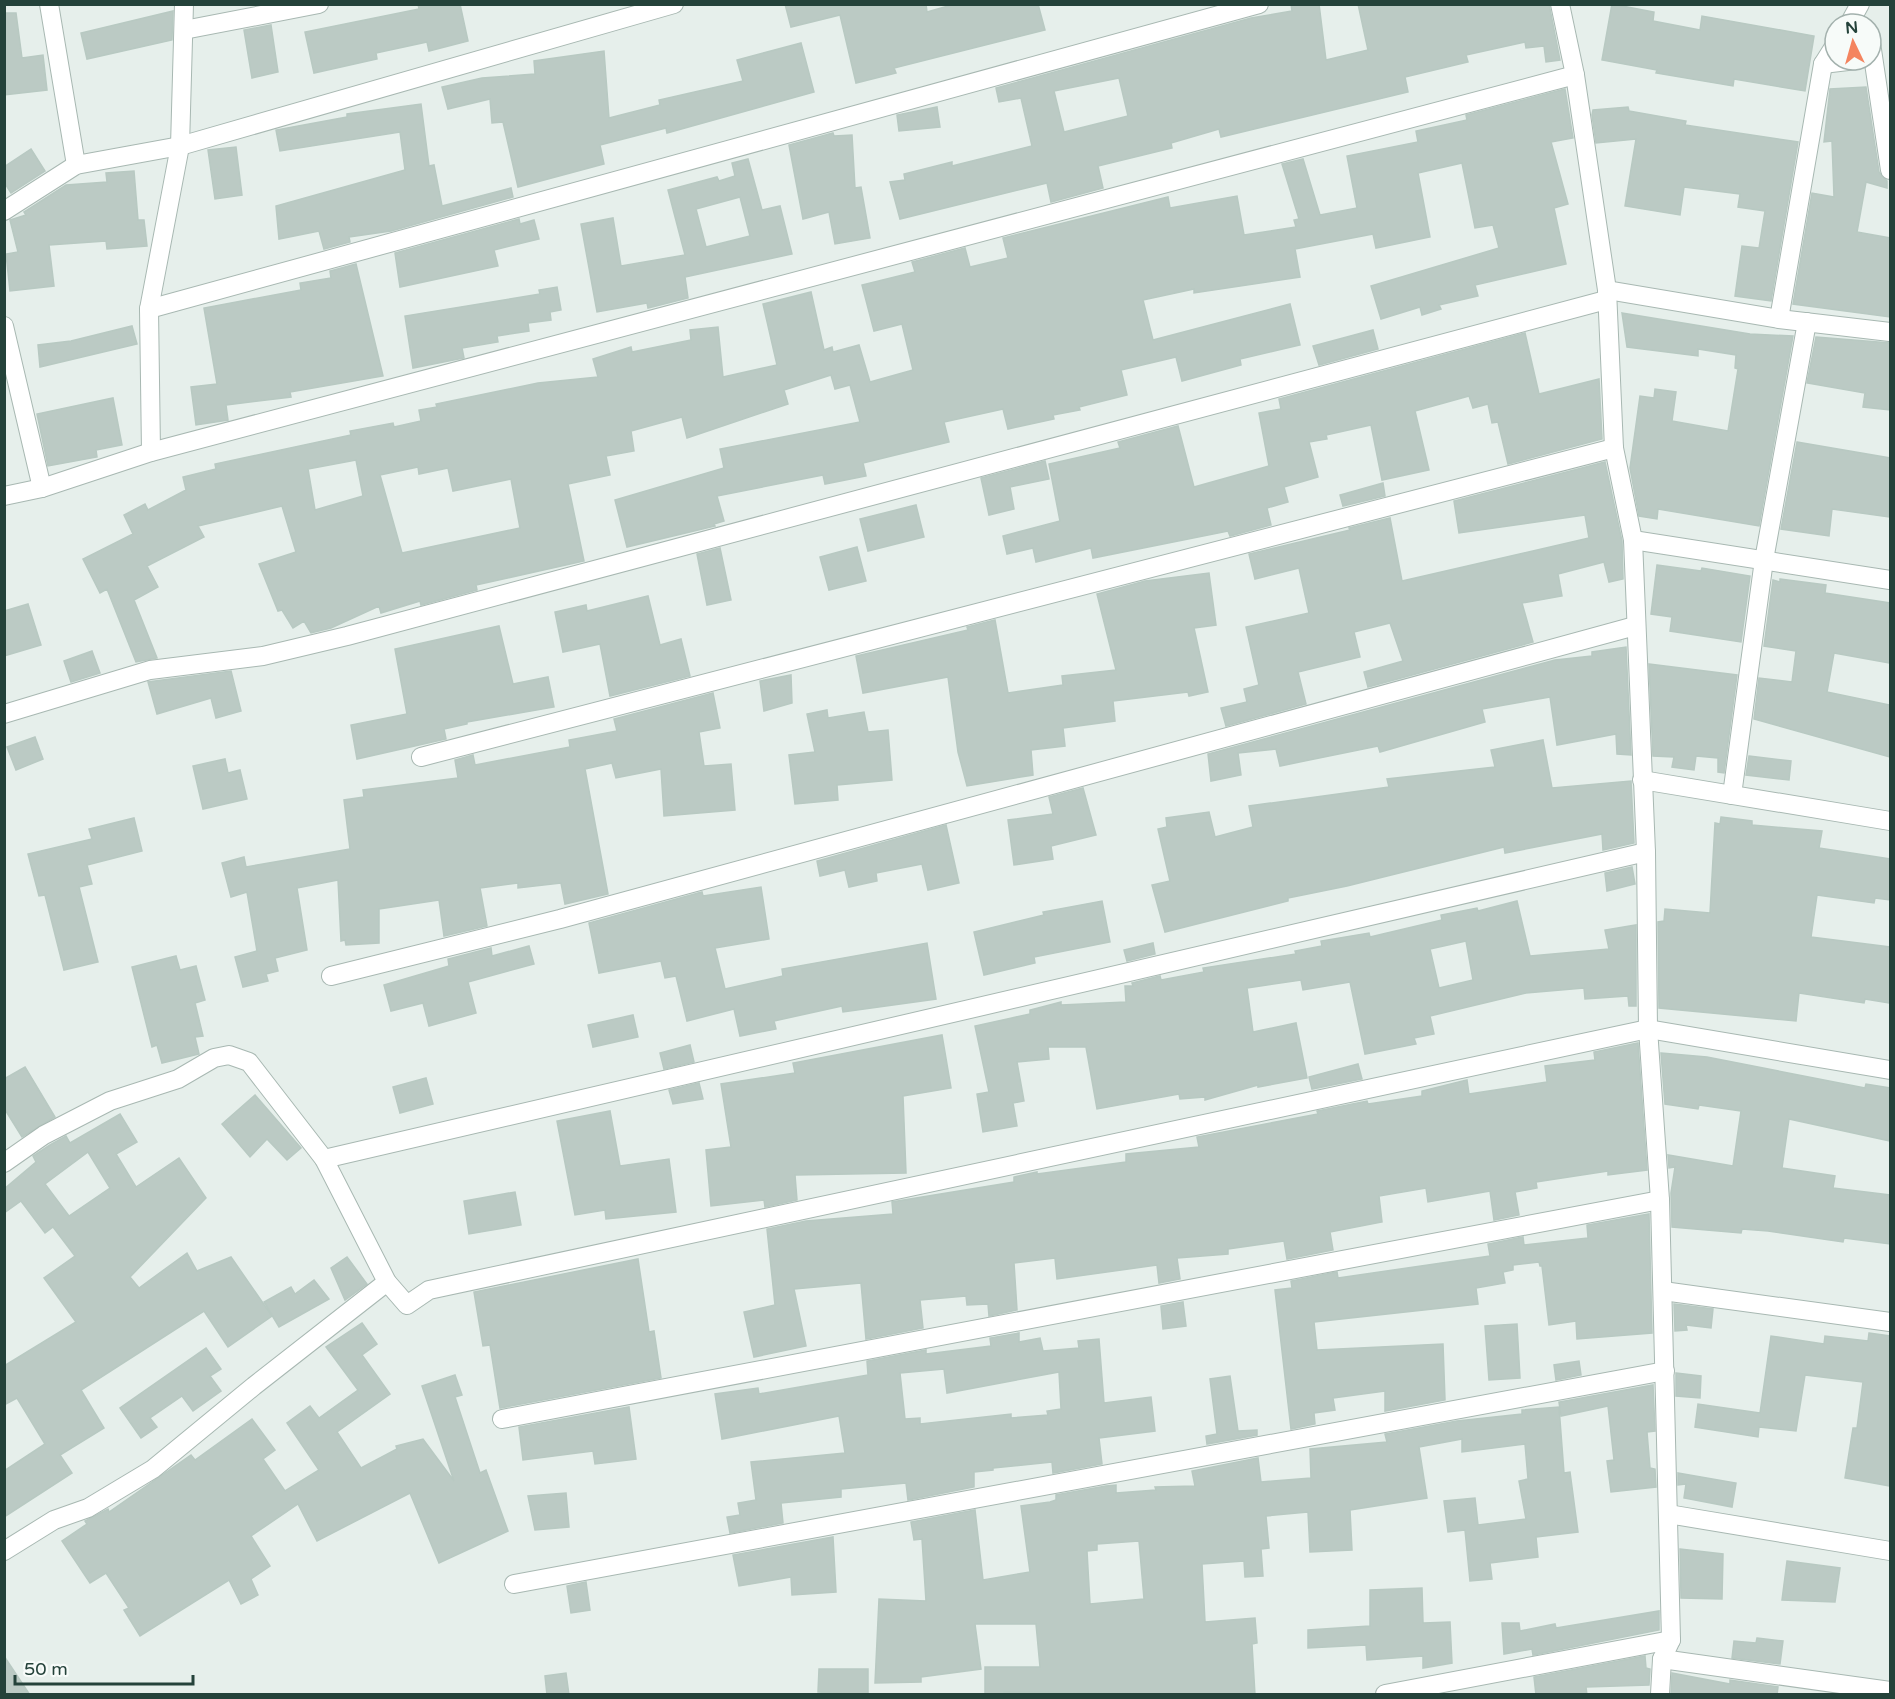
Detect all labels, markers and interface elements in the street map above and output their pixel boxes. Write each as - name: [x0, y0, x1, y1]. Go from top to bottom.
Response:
- north arrow: [1823, 12, 1883, 72]
- text: N: [1845, 18, 1859, 39]
- scale bar: [15, 1648, 194, 1686]
- text: 50 m: [24, 1658, 68, 1680]

